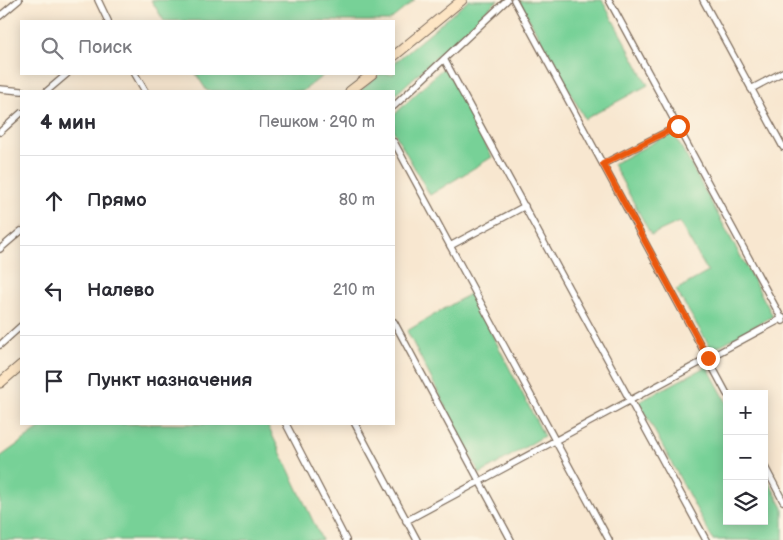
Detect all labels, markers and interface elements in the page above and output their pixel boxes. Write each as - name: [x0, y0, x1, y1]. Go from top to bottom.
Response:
- search box: [20, 20, 395, 75]
- icon: search: [38, 34, 66, 62]
- text: Поиск: [78, 36, 132, 59]
- text: 4 мин: [40, 110, 96, 135]
- text: Пешком · 290 m: [259, 113, 375, 132]
- route start: [667, 115, 690, 138]
- icon: ahead: [40, 187, 68, 215]
- text: Прямо: [87, 189, 147, 212]
- text: 80 m: [339, 191, 375, 210]
- icon: left: [40, 277, 68, 305]
- text: Налево: [87, 279, 154, 302]
- text: 210 m: [333, 281, 375, 300]
- route end: [697, 347, 720, 370]
- icon: arrive: [40, 367, 68, 395]
- text: Пункт назначения: [87, 369, 252, 392]
- map controls: [723, 390, 768, 525]
- button: +: [723, 390, 768, 435]
- button: −: [723, 435, 768, 480]
- button: layers: [723, 480, 768, 525]

